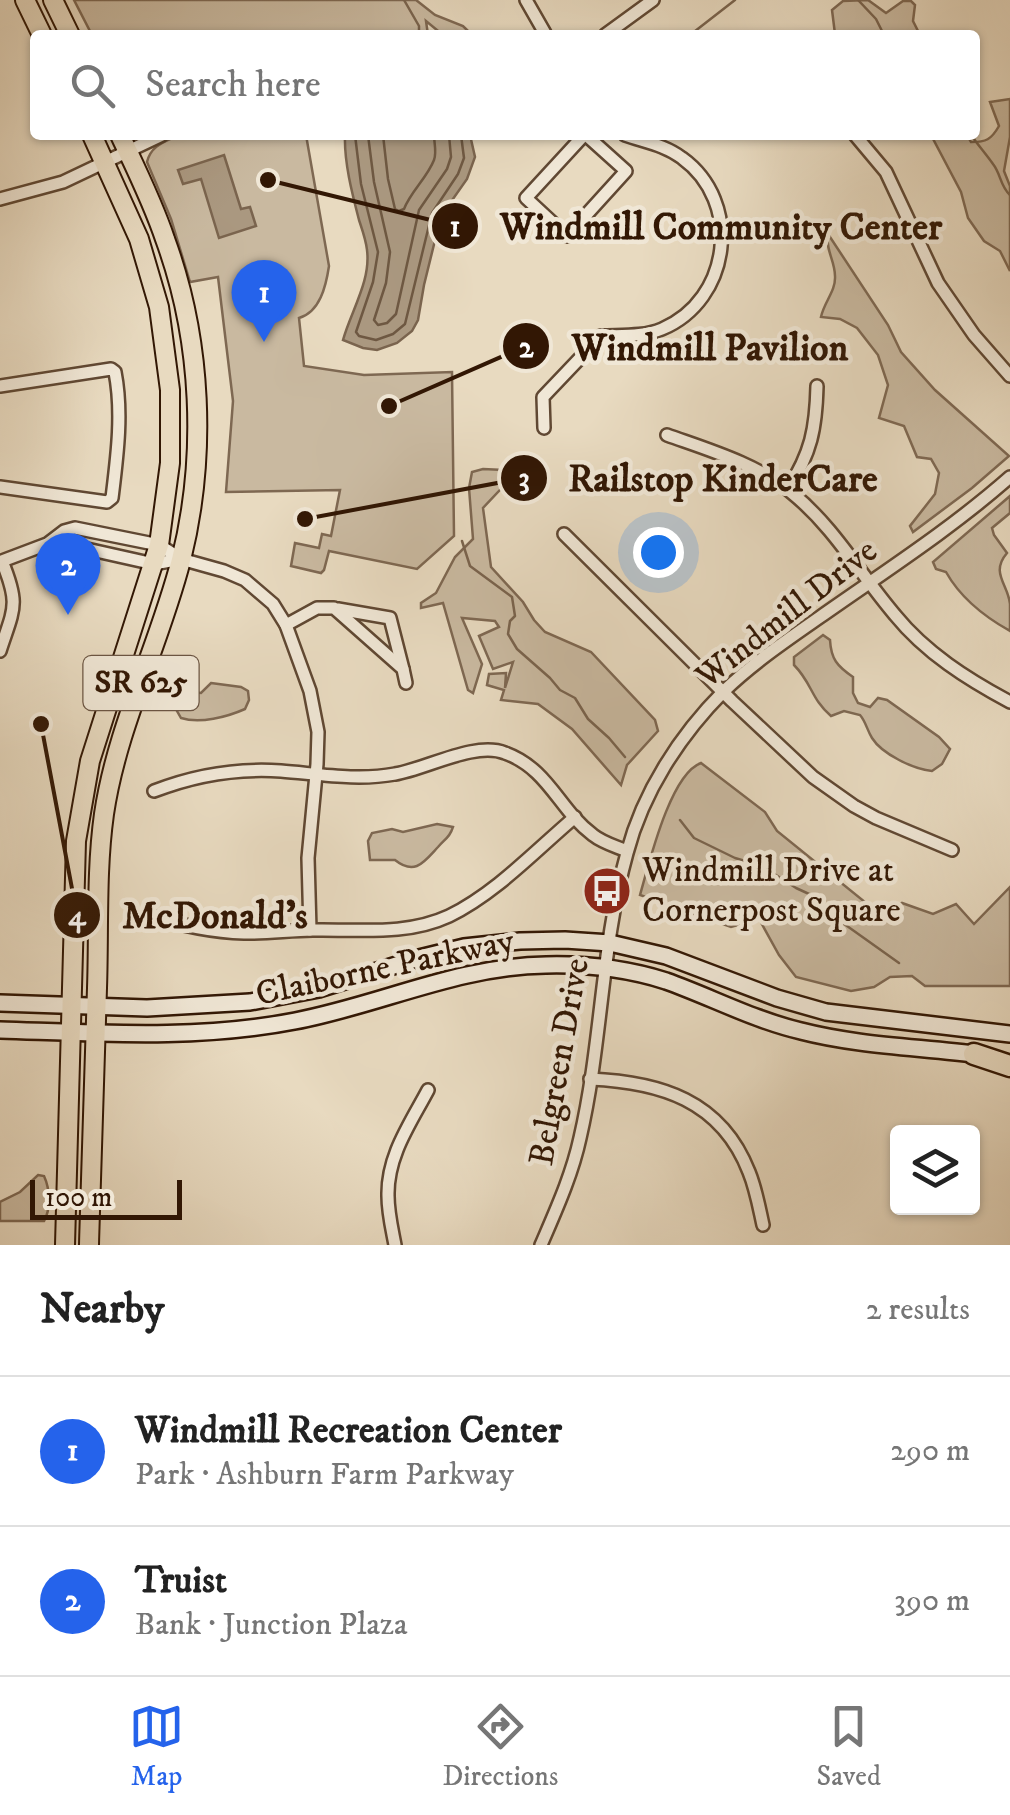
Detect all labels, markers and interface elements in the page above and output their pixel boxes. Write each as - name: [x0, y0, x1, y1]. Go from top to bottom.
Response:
- search box: [30, 30, 980, 140]
- icon: search: [65, 58, 120, 113]
- text: Search here: [145, 61, 321, 109]
- callout: Windmill Community Center: [430, 192, 962, 260]
- text: Windmill Community Center: [499, 204, 943, 252]
- text: 1: [449, 209, 461, 246]
- pin: 1: [232, 260, 296, 342]
- callout: Windmill Pavilion: [501, 312, 868, 380]
- text: Windmill Pavilion: [571, 325, 849, 373]
- text: 2: [519, 330, 534, 367]
- callout: Railstop KinderCare: [499, 444, 898, 512]
- text: Railstop KinderCare: [568, 456, 878, 504]
- text: 3: [518, 461, 530, 498]
- your location: [633, 527, 684, 578]
- street label: Windmill Drive: [687, 529, 887, 699]
- pin: 2: [36, 532, 100, 615]
- road number: SR 625: [84, 656, 198, 710]
- place label: Windmill Drive at Cornerpost Square: [641, 849, 901, 933]
- bus stop icon: Windmill Drive at Cornerpost Square: [581, 865, 633, 917]
- callout: McDonald's: [52, 881, 328, 949]
- text: McDonald's: [122, 893, 308, 941]
- text: 4: [68, 898, 87, 935]
- street label: Claiborne Parkway: [252, 919, 519, 1017]
- street label: Belgreen Drive: [520, 955, 600, 1169]
- map controls: [890, 1125, 980, 1215]
- button: layers: [890, 1125, 980, 1215]
- scale bar: [30, 1175, 182, 1220]
- text: 100 m: [45, 1180, 112, 1215]
- text: Nearby: [40, 1284, 164, 1336]
- text: 2 results: [866, 1290, 970, 1330]
- text: Windmill Recreation Center: [135, 1407, 562, 1455]
- text: 1: [67, 1431, 78, 1471]
- text: 290 m: [890, 1431, 970, 1471]
- text: Park · Ashburn Farm Parkway: [135, 1455, 514, 1495]
- text: Truist: [135, 1557, 227, 1605]
- text: 2: [65, 1581, 80, 1621]
- text: 390 m: [894, 1581, 970, 1621]
- text: Bank · Junction Plaza: [135, 1605, 408, 1645]
- tab: Map: [129, 1699, 184, 1794]
- tab: Directions: [442, 1699, 558, 1794]
- tab: Saved: [817, 1699, 881, 1794]

